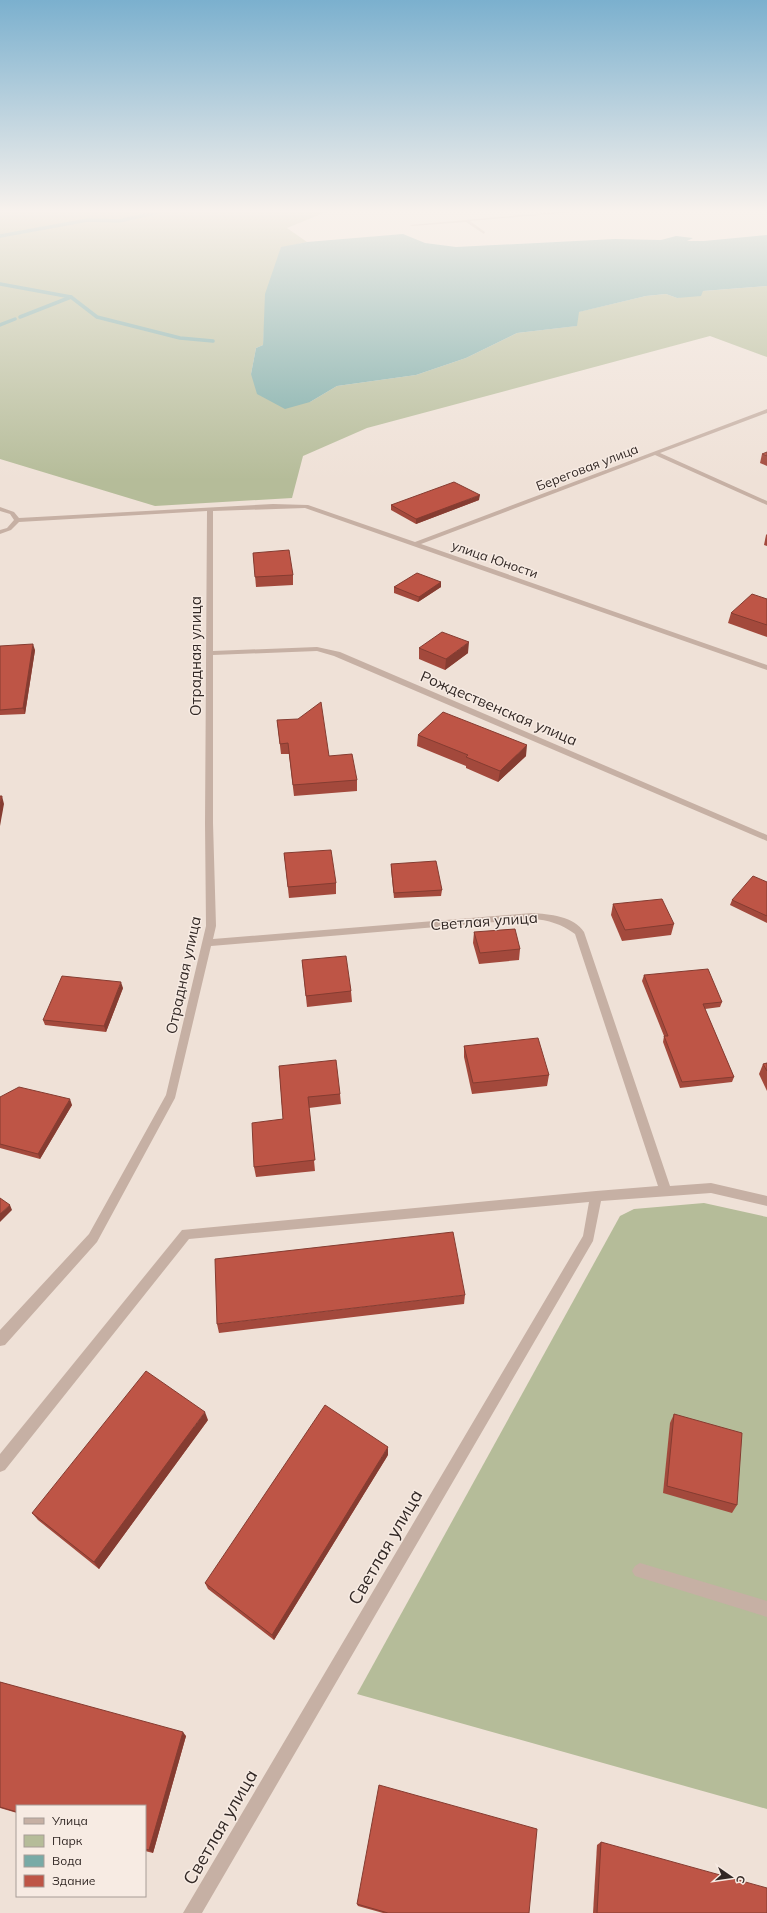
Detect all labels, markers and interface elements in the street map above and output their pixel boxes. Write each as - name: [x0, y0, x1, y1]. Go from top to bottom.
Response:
- street label: Береговая улица: [534, 440, 640, 494]
- street label: улица Юности: [450, 537, 540, 581]
- street label: Отрадная улица: [186, 596, 205, 716]
- street label: Рождественская улица: [418, 666, 580, 750]
- street label: Светлая улица: [430, 908, 538, 934]
- street label: Отрадная улица: [161, 914, 205, 1036]
- street label: Светлая улица: [343, 1485, 427, 1609]
- street label: Светлая улица: [178, 1765, 262, 1889]
- legend: [16, 1805, 146, 1897]
- text: Улица: [51, 1813, 88, 1828]
- text: Парк: [52, 1833, 83, 1848]
- text: Вода: [52, 1853, 82, 1868]
- north arrow: [711, 1857, 751, 1897]
- text: Здание: [52, 1873, 96, 1888]
- text: С: [733, 1874, 748, 1885]

